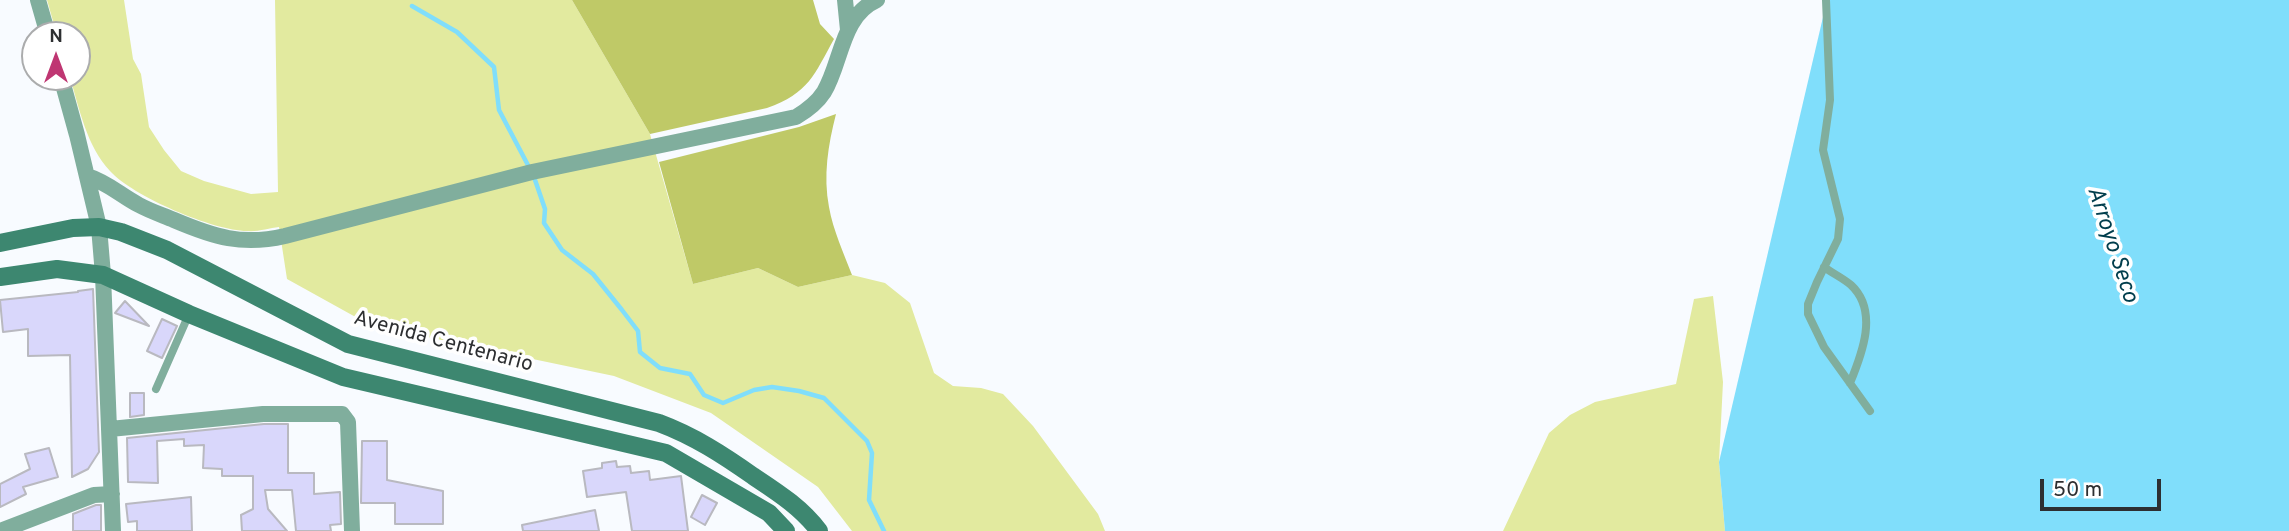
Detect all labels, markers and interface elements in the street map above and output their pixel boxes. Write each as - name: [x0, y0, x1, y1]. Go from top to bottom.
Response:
- north arrow: [21, 21, 91, 91]
- text: N: [49, 25, 63, 49]
- water label: Arroyo Seco: [2079, 183, 2143, 307]
- street label: Avenida Centenario: [351, 307, 535, 379]
- scale bar: [2044, 464, 2165, 508]
- text: 50 m: [2053, 477, 2102, 504]

